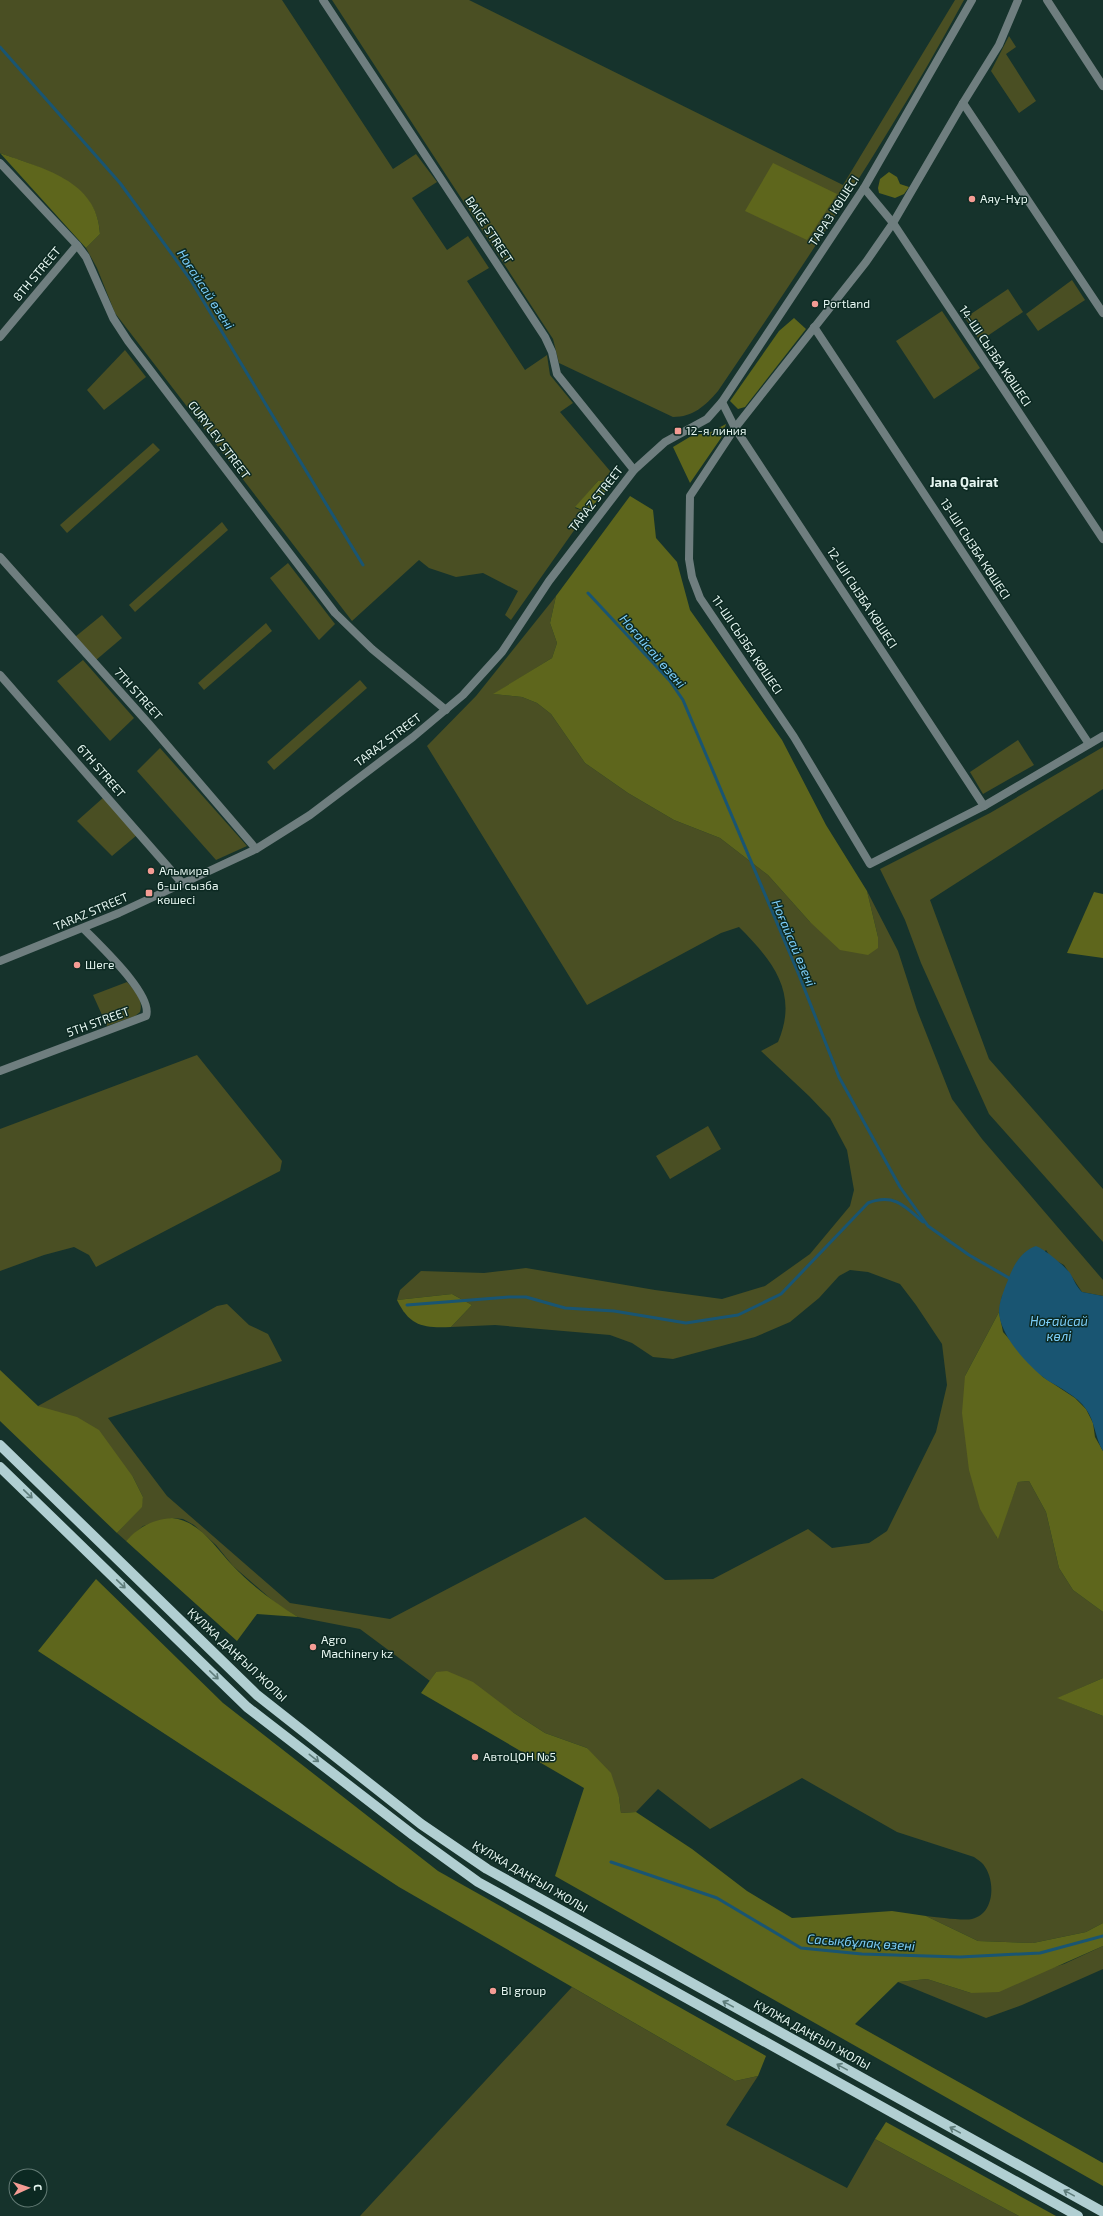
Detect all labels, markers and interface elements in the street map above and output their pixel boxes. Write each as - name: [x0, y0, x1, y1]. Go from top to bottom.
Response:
- street label: ТАРАЗ КӨШЕСІ: [805, 173, 861, 248]
- place label: Аяу-Нұр: [980, 191, 1028, 206]
- street label: BAIGE STREET: [463, 194, 517, 265]
- marker: Аяу-Нұр: [967, 194, 977, 204]
- street label: 8TH STREET: [10, 243, 63, 303]
- water label: Ноғайсай өзені: [174, 246, 238, 332]
- place label: Portland: [823, 296, 870, 310]
- marker: Portland: [810, 299, 820, 309]
- street label: 14-ШІ СЫЗБА КӨШЕСІ: [957, 303, 1035, 408]
- street label: GURYLEV STREET: [186, 398, 254, 481]
- place label: 12-я линия: [686, 423, 746, 437]
- marker: 12-я линия: [673, 426, 683, 436]
- street label: TARAZ STREET: [565, 463, 625, 534]
- district label: Jana Qairat: [930, 474, 999, 491]
- street label: 13-ШІ СЫЗБА КӨШЕСІ: [938, 495, 1014, 602]
- street label: 12-ШІ СЫЗБА КӨШЕСІ: [825, 544, 901, 651]
- street label: 11-ШІ СЫЗБА КӨШЕСІ: [710, 593, 786, 696]
- water label: Ноғайсай өзені: [617, 611, 689, 691]
- street label: 7TH STREET: [112, 664, 166, 722]
- street label: TARAZ STREET: [351, 710, 423, 769]
- street label: 6TH STREET: [75, 741, 129, 800]
- place label: Альмира: [159, 863, 209, 877]
- marker: Альмира: [146, 866, 156, 876]
- place label: 6-ші сызба көшесі: [157, 878, 219, 906]
- marker: 6-ші сызба көшесі: [144, 888, 154, 898]
- street label: TARAZ STREET: [51, 889, 130, 933]
- water label: Ноғайсай өзені: [769, 897, 819, 989]
- place label: Шеге: [85, 957, 115, 971]
- marker: Шеге: [72, 960, 82, 970]
- street label: 5TH STREET: [64, 1003, 131, 1039]
- water label: Ноғайсай көлі: [1030, 1313, 1088, 1344]
- one-way arrow: [23, 1489, 33, 1499]
- one-way arrow: [116, 1579, 126, 1589]
- street label: ҚҰЛЖА ДАҢҒЫЛ ЖОЛЫ: [185, 1605, 290, 1704]
- place label: Agro Machinery kz: [321, 1632, 393, 1660]
- marker: Agro Machinery kz: [308, 1642, 318, 1652]
- one-way arrow: [209, 1670, 219, 1680]
- place label: АвтоЦОН №5: [483, 1749, 556, 1763]
- marker: АвтоЦОН №5: [470, 1752, 480, 1762]
- one-way arrow: [308, 1754, 319, 1763]
- street label: ҚҰЛЖА ДАҢҒЫЛ ЖОЛЫ: [470, 1837, 591, 1915]
- water label: Сасықбұлақ өзені: [806, 1930, 916, 1954]
- place label: BI group: [501, 1983, 546, 1997]
- marker: BI group: [488, 1986, 498, 1996]
- street label: ҚҰЛЖА ДАҢҒЫЛ ЖОЛЫ: [752, 1996, 873, 2072]
- one-way arrow: [722, 1999, 734, 2007]
- one-way arrow: [836, 2062, 848, 2070]
- one-way arrow: [949, 2126, 961, 2134]
- north arrow: [8, 2168, 48, 2208]
- text: С: [32, 2184, 45, 2192]
- one-way arrow: [1063, 2189, 1075, 2197]

